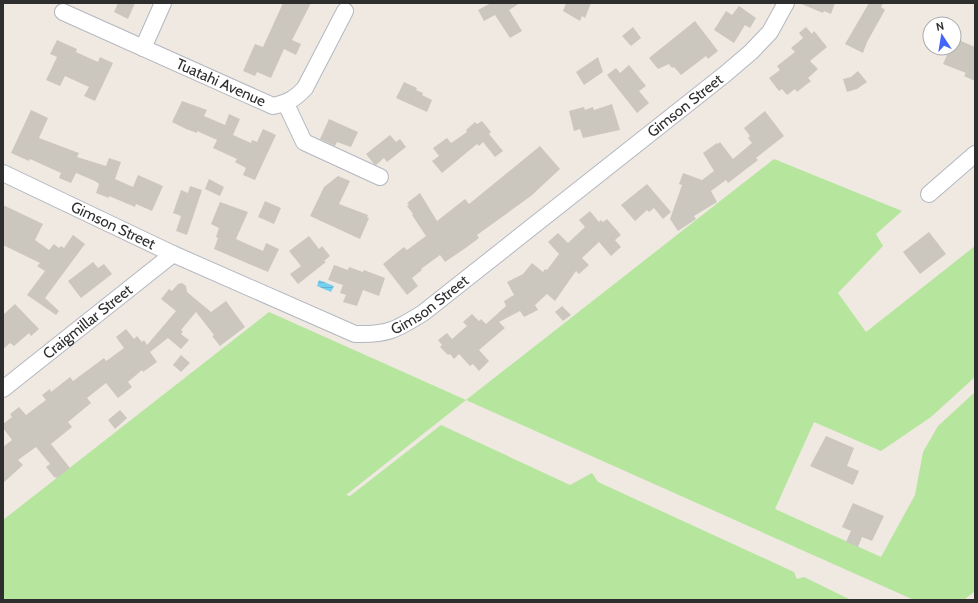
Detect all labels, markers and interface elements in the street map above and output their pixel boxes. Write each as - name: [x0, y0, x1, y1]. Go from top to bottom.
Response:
- north arrow: [922, 16, 962, 56]
- text: N: [935, 19, 945, 34]
- street label: Tuatahi Avenue: [173, 55, 269, 111]
- street label: Gimson Street: [644, 70, 726, 141]
- street label: Gimson Street: [68, 198, 158, 253]
- street label: Gimson Street: [388, 271, 472, 338]
- street label: Craigmillar Street: [39, 281, 136, 363]

